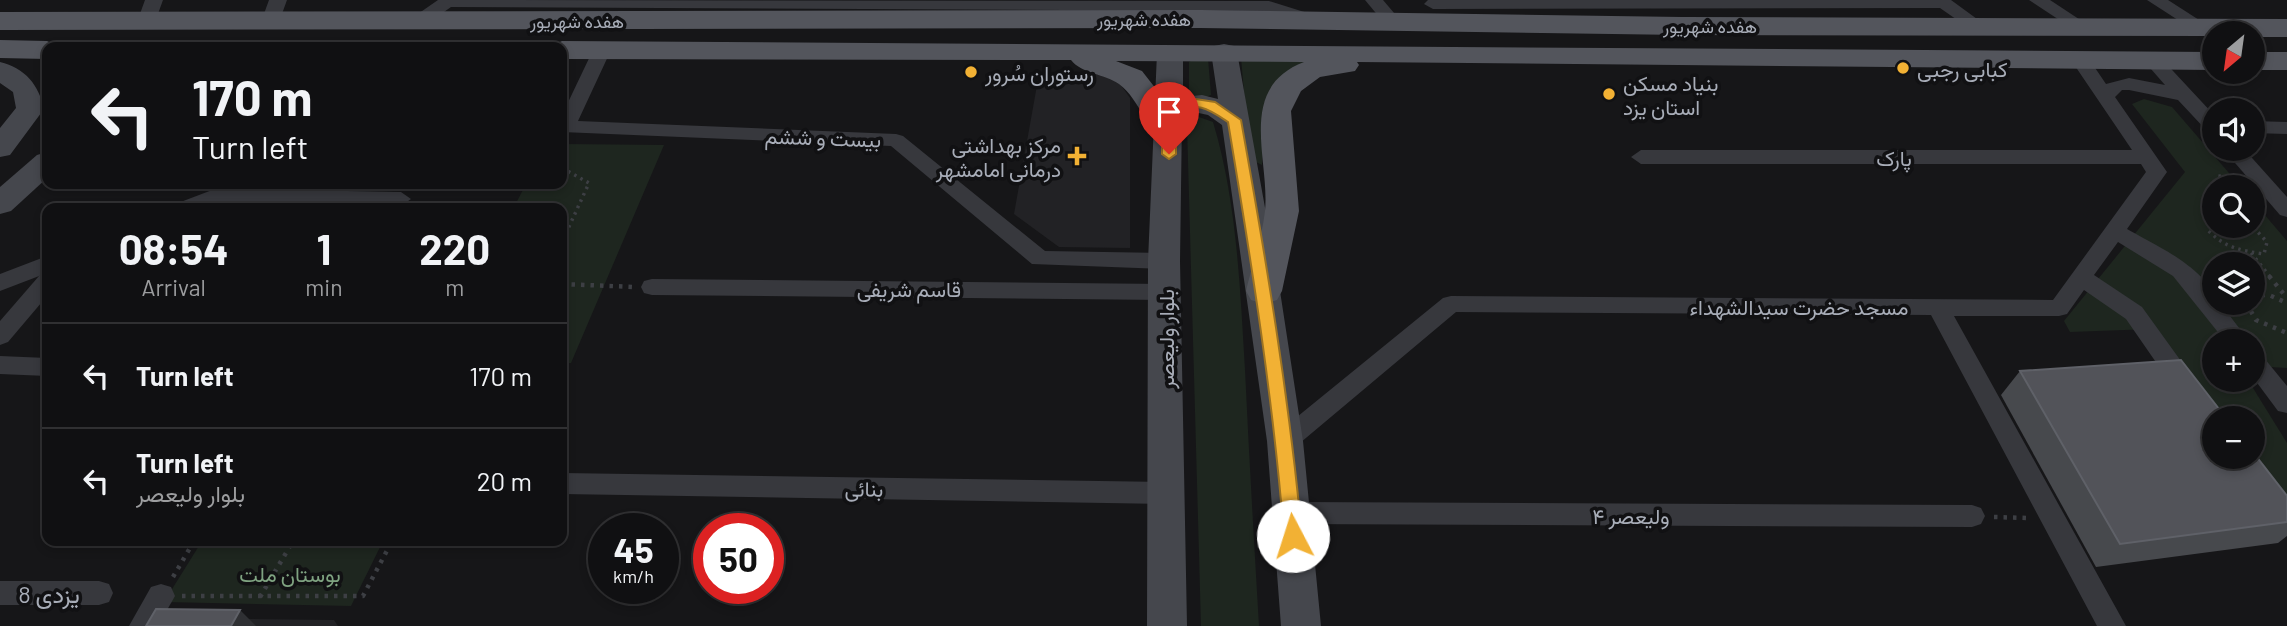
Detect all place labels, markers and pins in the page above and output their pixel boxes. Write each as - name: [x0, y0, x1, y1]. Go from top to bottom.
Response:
- place label: کبابی رجبی: [1917, 56, 2008, 83]
- place label: رستوران سُرور: [984, 60, 1094, 87]
- marker: کبابی رجبی: [1895, 60, 1911, 76]
- marker: رستوران سُرور: [963, 64, 979, 80]
- place label: بنیاد مسکن استان یزد: [1623, 70, 1718, 121]
- pin: [1139, 82, 1199, 154]
- marker: بنیاد مسکن استان یزد: [1601, 86, 1617, 102]
- place label: مرکز بهداشتی درمانی امامشهر: [935, 132, 1061, 183]
- marker: مرکز بهداشتی درمانی امامشهر: [1067, 146, 1087, 166]

